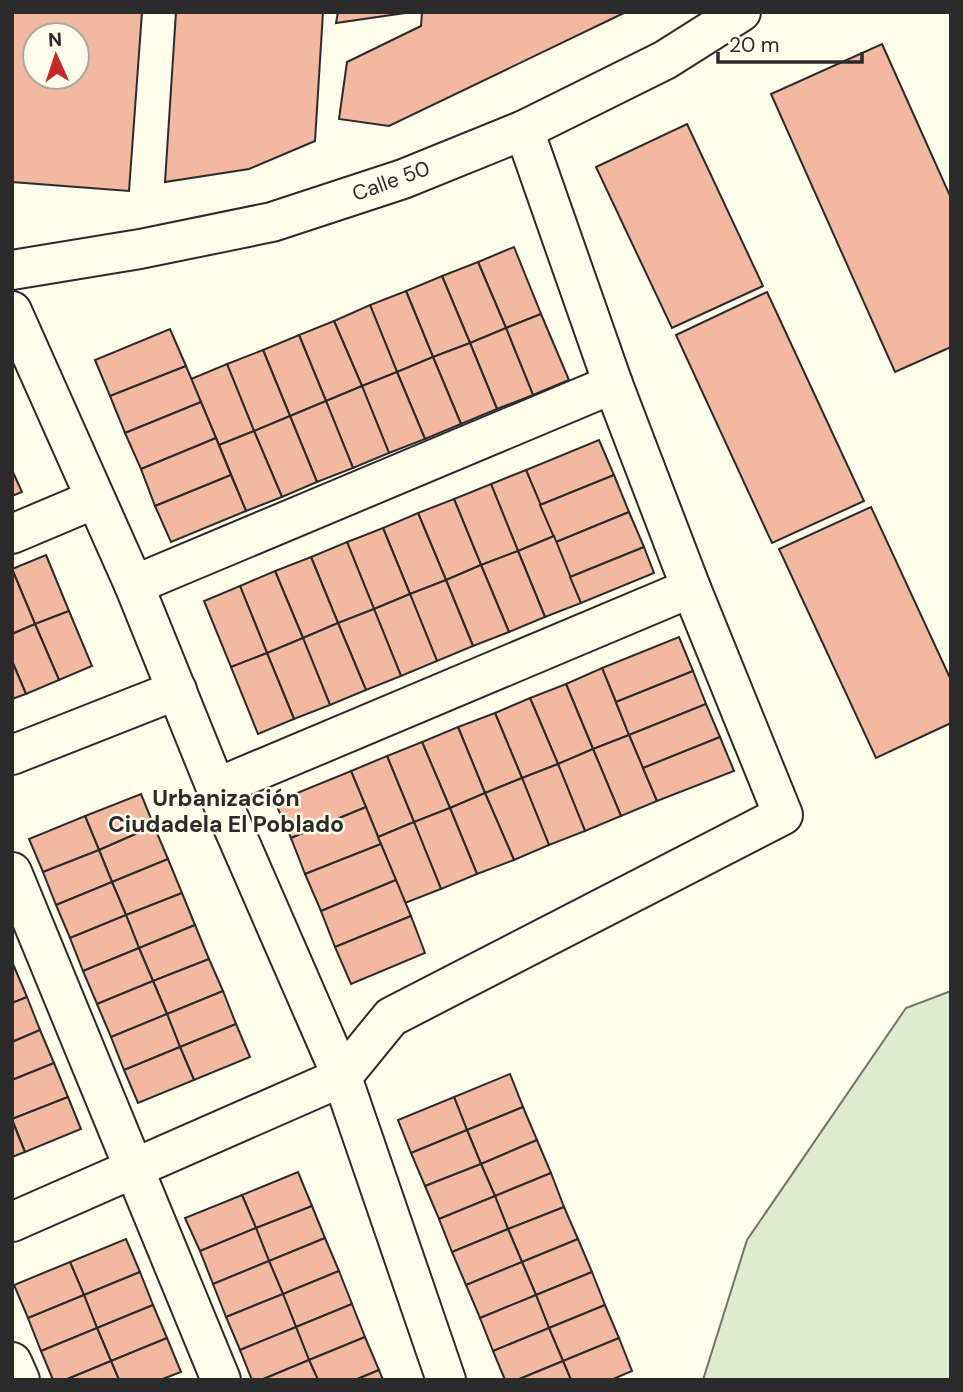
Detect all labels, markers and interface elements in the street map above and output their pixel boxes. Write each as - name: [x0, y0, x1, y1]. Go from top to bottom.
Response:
- north arrow: [21, 21, 91, 91]
- scale bar: [718, 21, 862, 65]
- text: N: [48, 27, 63, 52]
- text: 20 m: [729, 31, 780, 59]
- street label: Calle 50: [348, 154, 434, 208]
- district label: Urbanización Ciudadela El Poblado: [108, 783, 344, 839]

